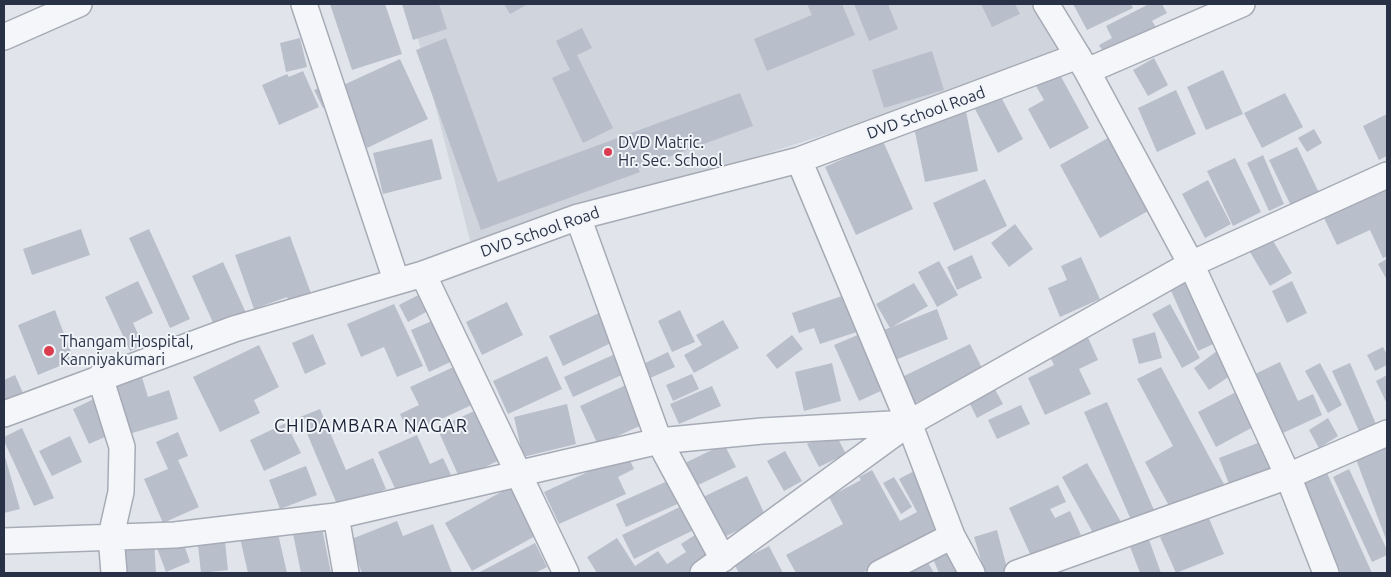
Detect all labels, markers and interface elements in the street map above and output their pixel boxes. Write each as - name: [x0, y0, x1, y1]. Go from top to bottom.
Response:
- street label: DVD School Road: [864, 83, 988, 143]
- place label: DVD Matric. Hr. Sec. School: [618, 133, 722, 171]
- marker: DVD Matric. Hr. Sec. School: [602, 146, 614, 158]
- street label: DVD School Road: [478, 203, 602, 261]
- place label: Thangam Hospital, Kanniyakumari: [60, 332, 194, 370]
- marker: Thangam Hospital, Kanniyakumari: [42, 344, 56, 358]
- district label: CHIDAMBARA NAGAR: [272, 415, 470, 437]

